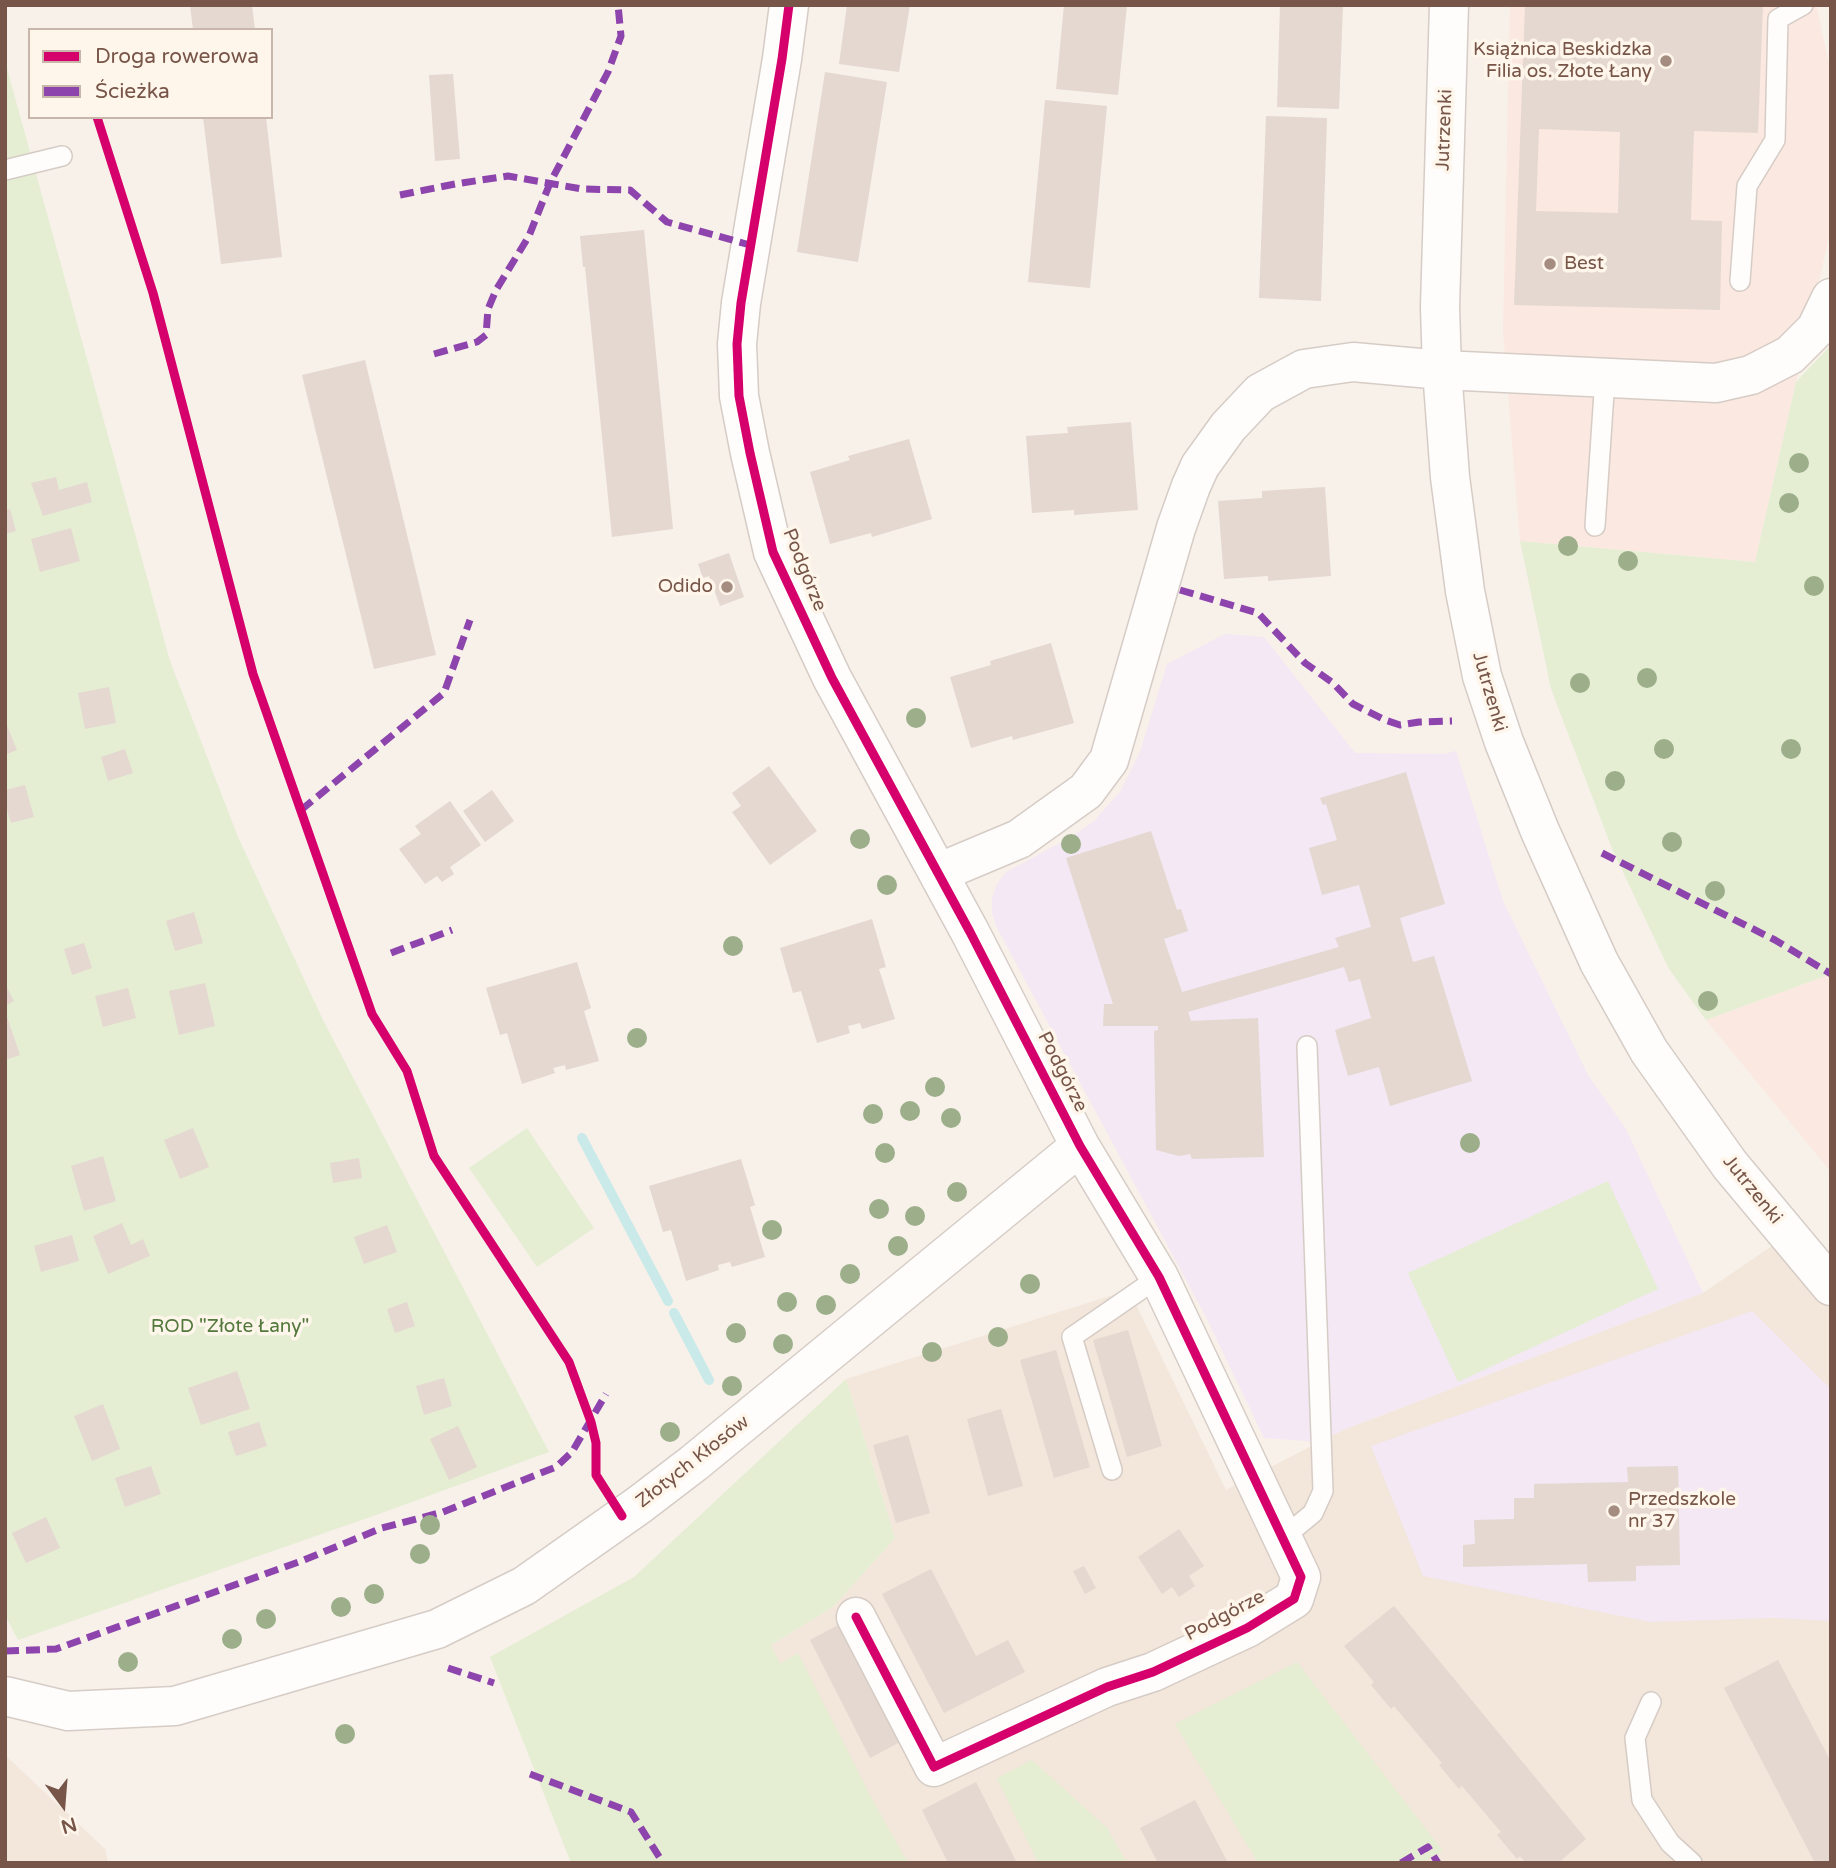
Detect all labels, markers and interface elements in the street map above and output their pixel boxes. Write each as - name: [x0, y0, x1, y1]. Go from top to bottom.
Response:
- legend: [28, 28, 273, 119]
- place label: Książnica Beskidzka Filia os. Złote Łany: [1473, 39, 1652, 83]
- text: Droga rowerowa: [95, 44, 259, 69]
- marker: Książnica Beskidzka Filia os. Złote Łany: [1658, 53, 1674, 69]
- text: Ścieżka: [95, 79, 170, 104]
- street label: Jutrzenki: [1432, 89, 1458, 171]
- place label: Best: [1564, 253, 1604, 275]
- marker: Best: [1542, 256, 1558, 272]
- street label: Podgórze: [777, 525, 831, 615]
- place label: Odido: [658, 576, 713, 598]
- marker: Odido: [719, 579, 735, 595]
- street label: Jutrzenki: [1467, 650, 1511, 734]
- street label: Podgórze: [1032, 1028, 1092, 1116]
- street label: Jutrzenki: [1717, 1151, 1787, 1229]
- park label: ROD "Złote Łany": [151, 1316, 309, 1338]
- street label: Złotych Kłosów: [632, 1411, 754, 1513]
- place label: Przedszkole nr 37: [1628, 1489, 1736, 1533]
- marker: Przedszkole nr 37: [1606, 1503, 1622, 1519]
- street label: Podgórze: [1181, 1585, 1269, 1647]
- north arrow: [28, 1770, 98, 1840]
- text: N: [58, 1813, 79, 1838]

